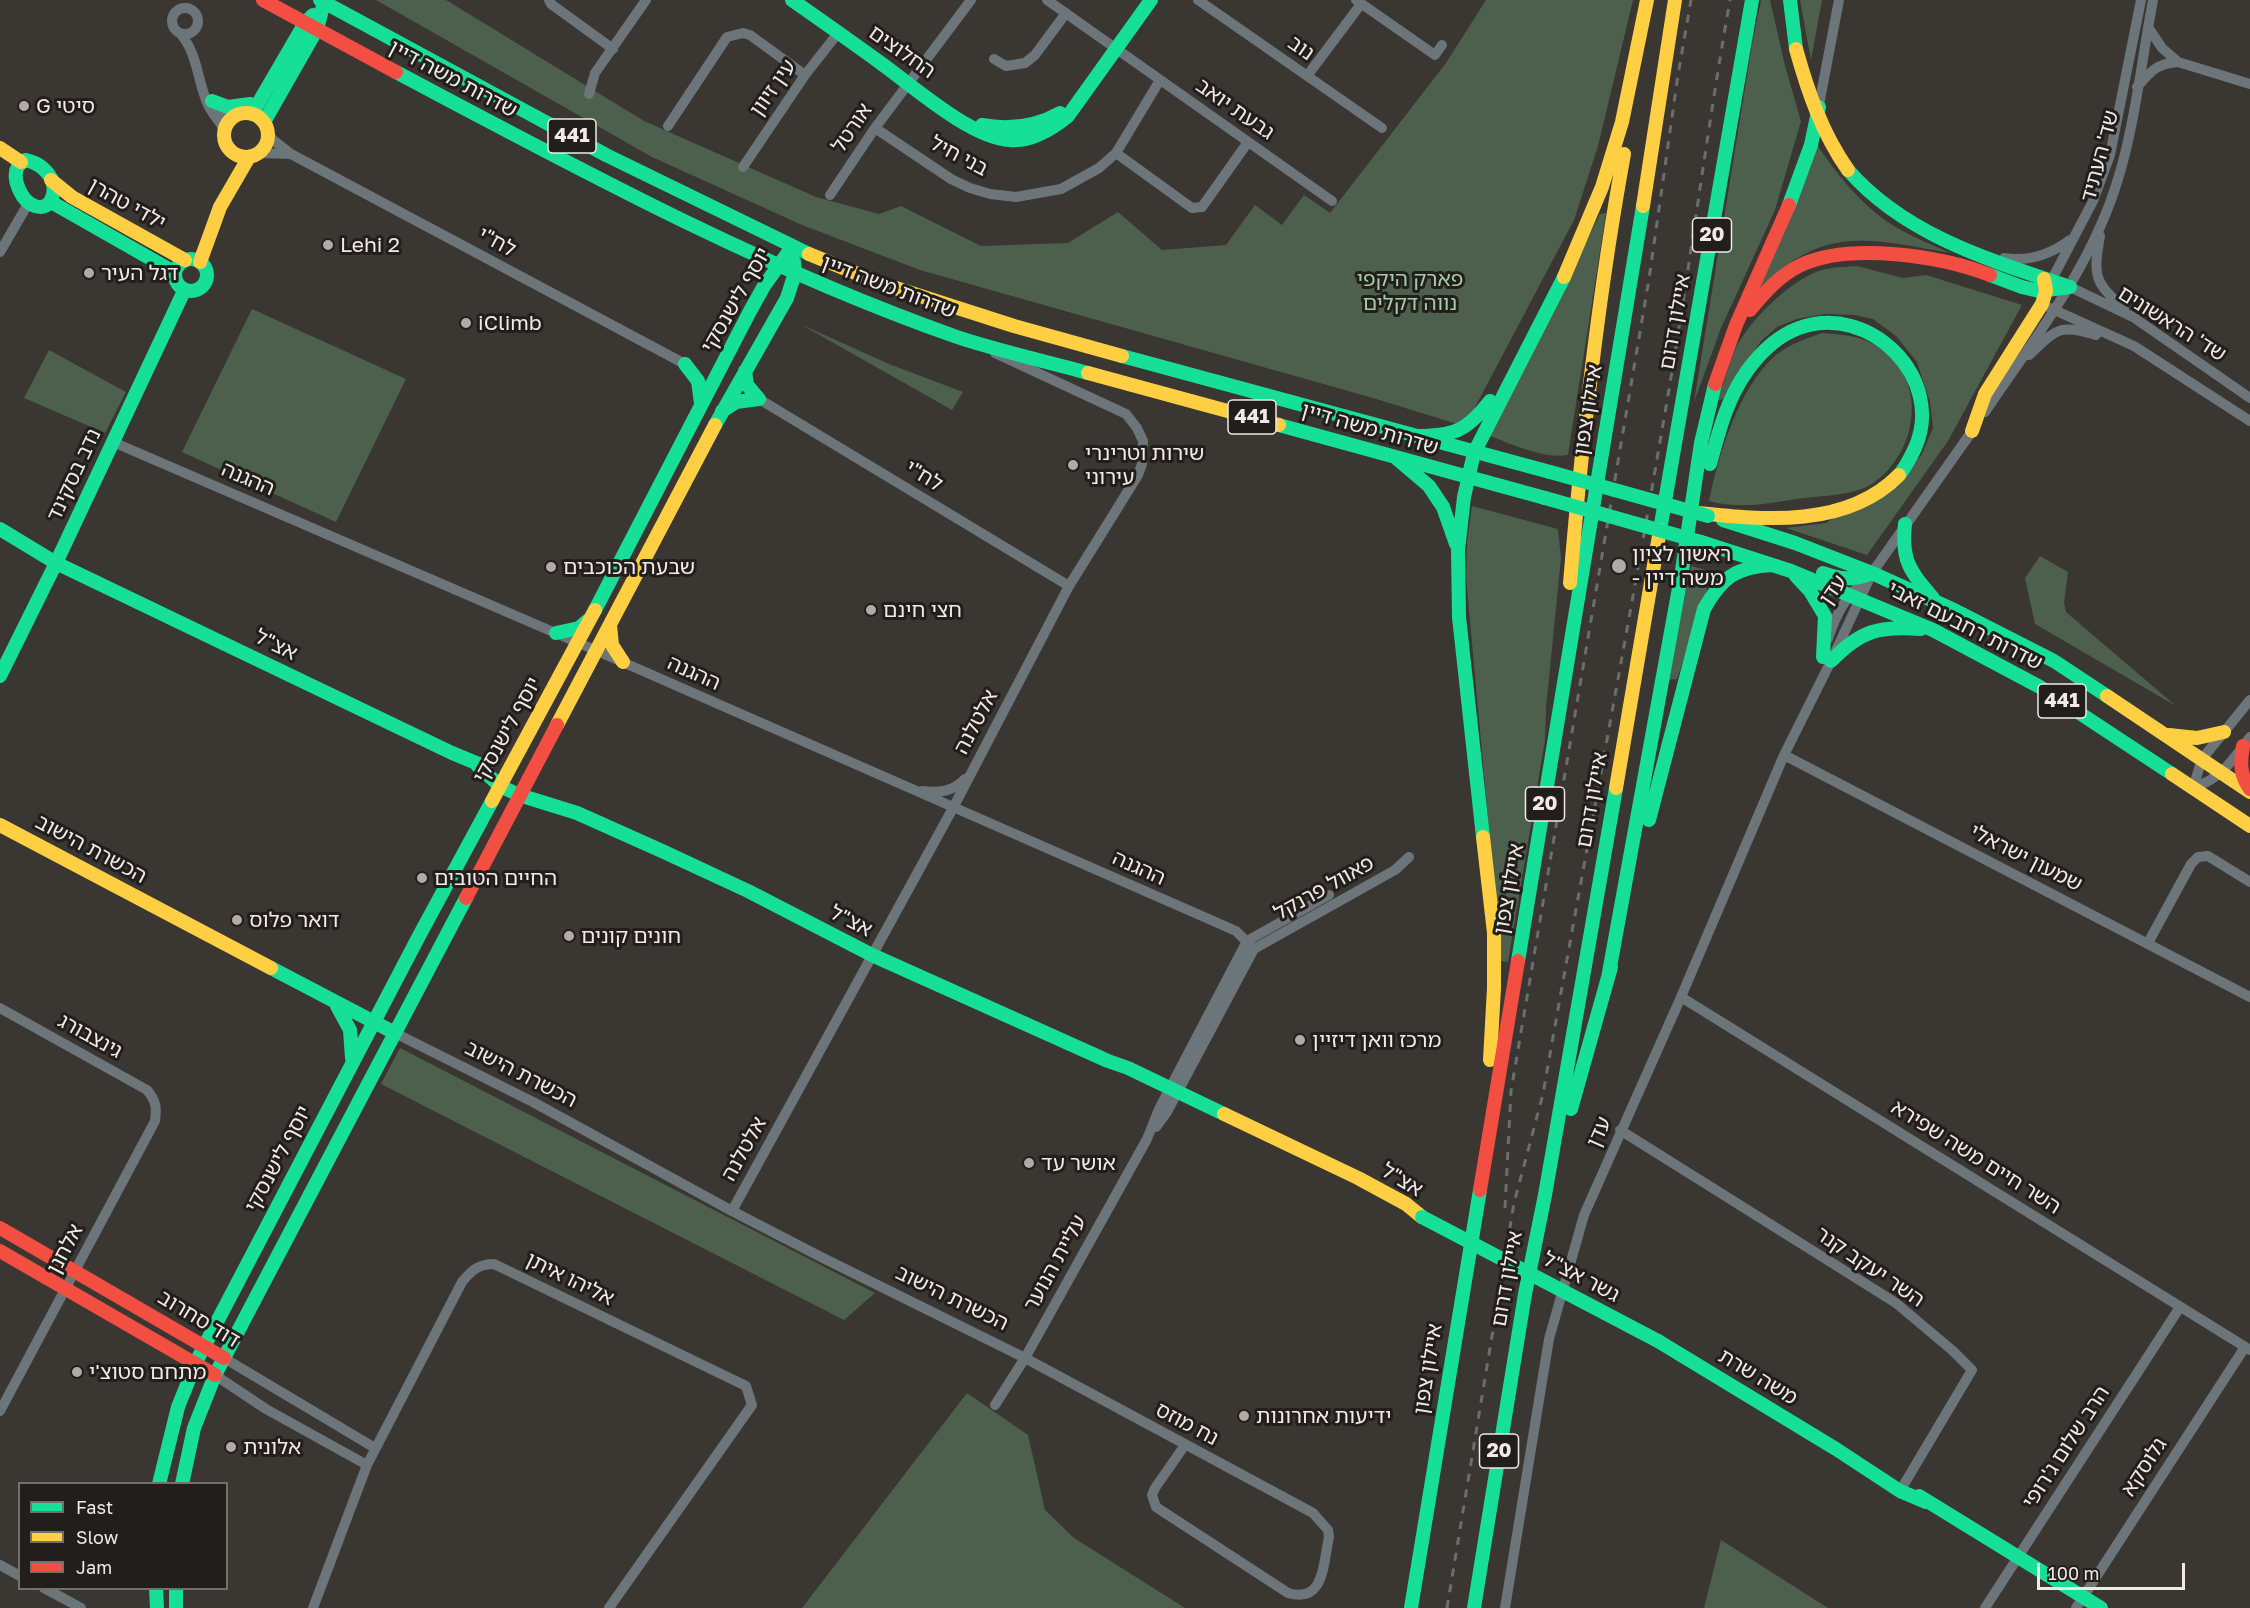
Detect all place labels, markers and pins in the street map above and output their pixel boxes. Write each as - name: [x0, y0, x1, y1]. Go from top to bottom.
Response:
- place label: G סיטי: [36, 93, 95, 119]
- marker: G סיטי: [17, 99, 31, 113]
- place label: Lehi 2: [340, 232, 400, 258]
- marker: Lehi 2: [321, 238, 335, 252]
- place label: דגל העיר: [101, 260, 178, 286]
- marker: דגל העיר: [82, 266, 96, 280]
- place label: iClimb: [478, 310, 542, 336]
- marker: iClimb: [459, 316, 473, 330]
- place label: שירות וטרינרי עירוני: [1085, 440, 1204, 490]
- marker: שירות וטרינרי עירוני: [1066, 458, 1080, 472]
- place label: ראשון לציון - משה דיין: [1632, 541, 1731, 591]
- place label: שבעת הכוכבים: [563, 554, 695, 580]
- marker: ראשון לציון - משה דיין: [1610, 557, 1628, 575]
- marker: שבעת הכוכבים: [544, 560, 558, 574]
- place label: חצי חינם: [883, 597, 962, 623]
- marker: חצי חינם: [864, 603, 878, 617]
- place label: החיים הטובים: [434, 865, 557, 891]
- marker: החיים הטובים: [415, 871, 429, 885]
- place label: דואר פלוס: [249, 907, 339, 933]
- marker: דואר פלוס: [230, 913, 244, 927]
- place label: חונים קונים: [581, 923, 681, 949]
- marker: חונים קונים: [562, 929, 576, 943]
- place label: מרכז וואן דיזיין: [1312, 1027, 1441, 1053]
- marker: מרכז וואן דיזיין: [1293, 1033, 1307, 1047]
- place label: אושר עד: [1041, 1150, 1116, 1176]
- marker: אושר עד: [1022, 1156, 1036, 1170]
- place label: מתחם סטוצ'י: [89, 1359, 206, 1385]
- marker: מתחם סטוצ'י: [70, 1365, 84, 1379]
- place label: ידיעות אחרונות: [1256, 1403, 1391, 1429]
- marker: ידיעות אחרונות: [1237, 1409, 1251, 1423]
- place label: אלונית: [243, 1434, 301, 1460]
- marker: אלונית: [224, 1440, 238, 1454]

